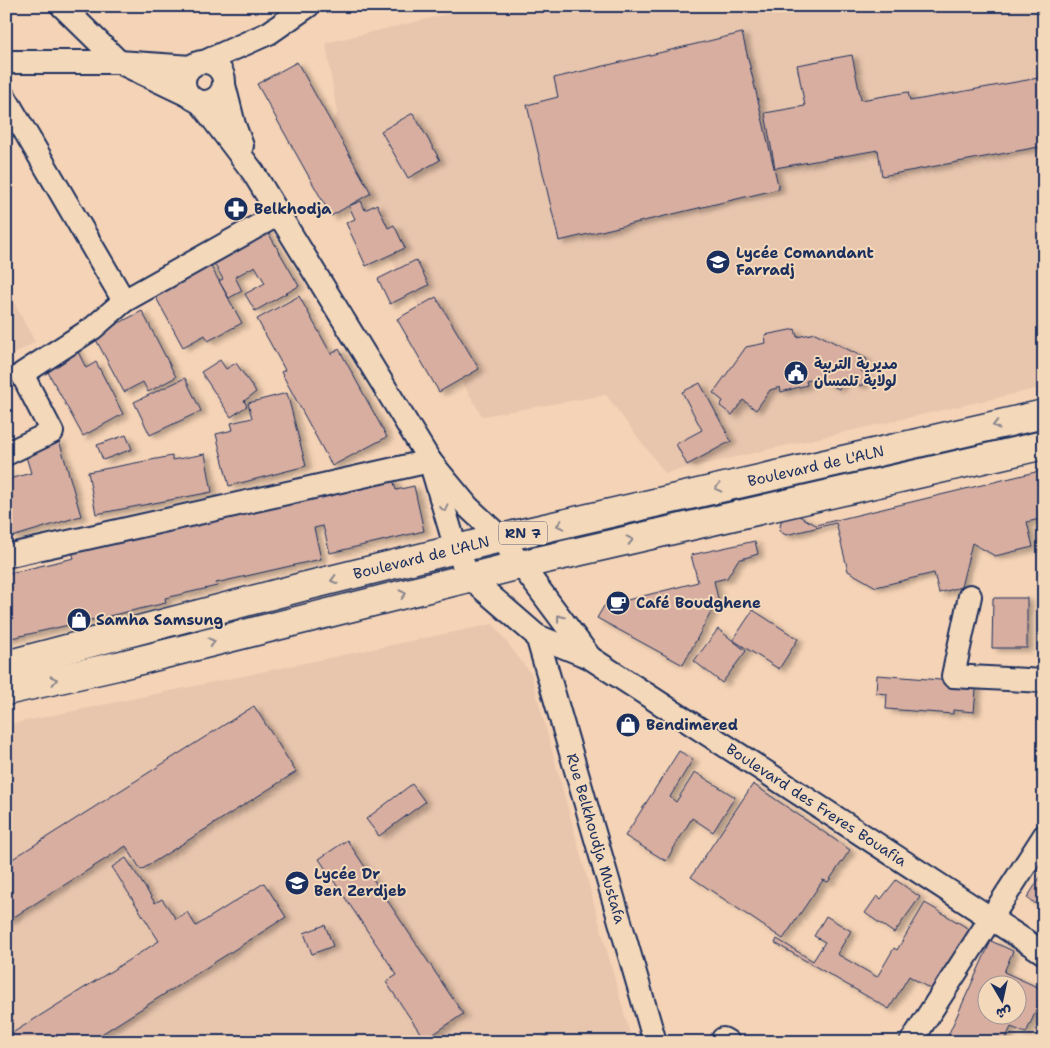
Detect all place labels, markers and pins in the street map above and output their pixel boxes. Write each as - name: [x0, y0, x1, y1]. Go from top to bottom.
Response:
- pharmacy icon: Belkhodja: [223, 196, 249, 222]
- place label: Belkhodja: [254, 199, 332, 219]
- place label: Lycée Comandant Farradj: [736, 243, 874, 280]
- school or university icon: Lycée Comandant Farradj: [705, 249, 731, 275]
- place label: مديرية التربية لولاية تلمسان: [814, 354, 898, 391]
- public building icon: مديرية التربية لولاية تلمسان: [783, 360, 809, 386]
- cafe icon: Café Boudghene: [605, 590, 631, 616]
- place label: Café Boudghene: [636, 593, 761, 613]
- shop icon: Samha Samsung: [66, 607, 92, 633]
- place label: Samha Samsung: [96, 610, 223, 630]
- shop icon: Bendimered: [615, 712, 641, 738]
- place label: Bendimered: [646, 715, 738, 735]
- place label: Lycée Dr Ben Zerdjeb: [314, 864, 406, 901]
- school or university icon: Lycée Dr Ben Zerdjeb: [284, 870, 310, 896]

